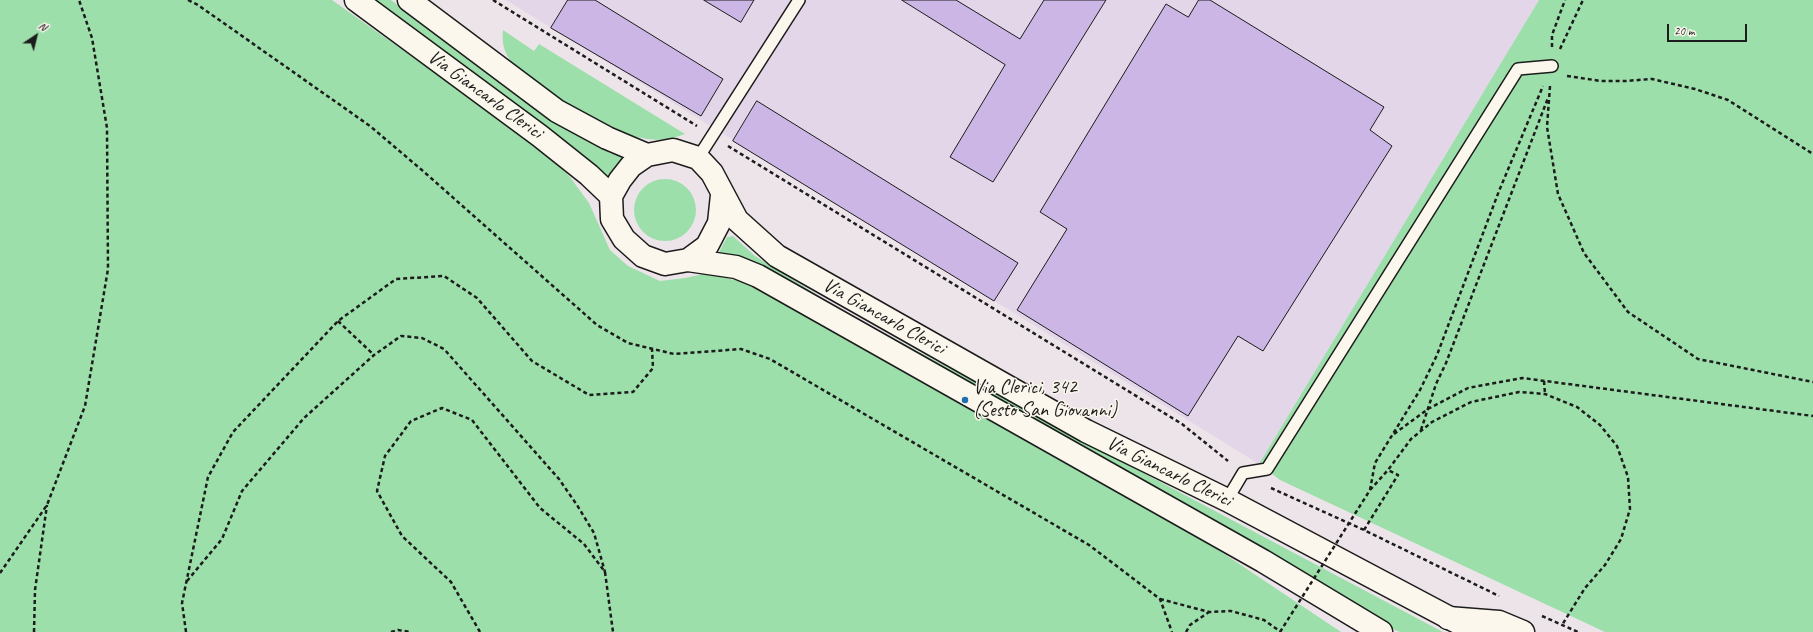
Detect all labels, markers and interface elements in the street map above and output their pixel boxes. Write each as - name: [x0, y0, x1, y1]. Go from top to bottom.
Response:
- north arrow: [16, 16, 56, 56]
- scale bar: [1669, 16, 1749, 42]
- text: N: [36, 18, 50, 34]
- text: 20 m: [1674, 23, 1694, 39]
- street label: Via Giancarlo Clerici: [423, 45, 547, 145]
- street label: Via Giancarlo Clerici: [819, 273, 949, 361]
- place label: Via Clerici, 342 (Sesto San Giovanni): [973, 376, 1117, 423]
- marker: Via Clerici, 342 (Sesto San Giovanni): [960, 395, 970, 405]
- street label: Via Giancarlo Clerici: [1102, 431, 1236, 513]

